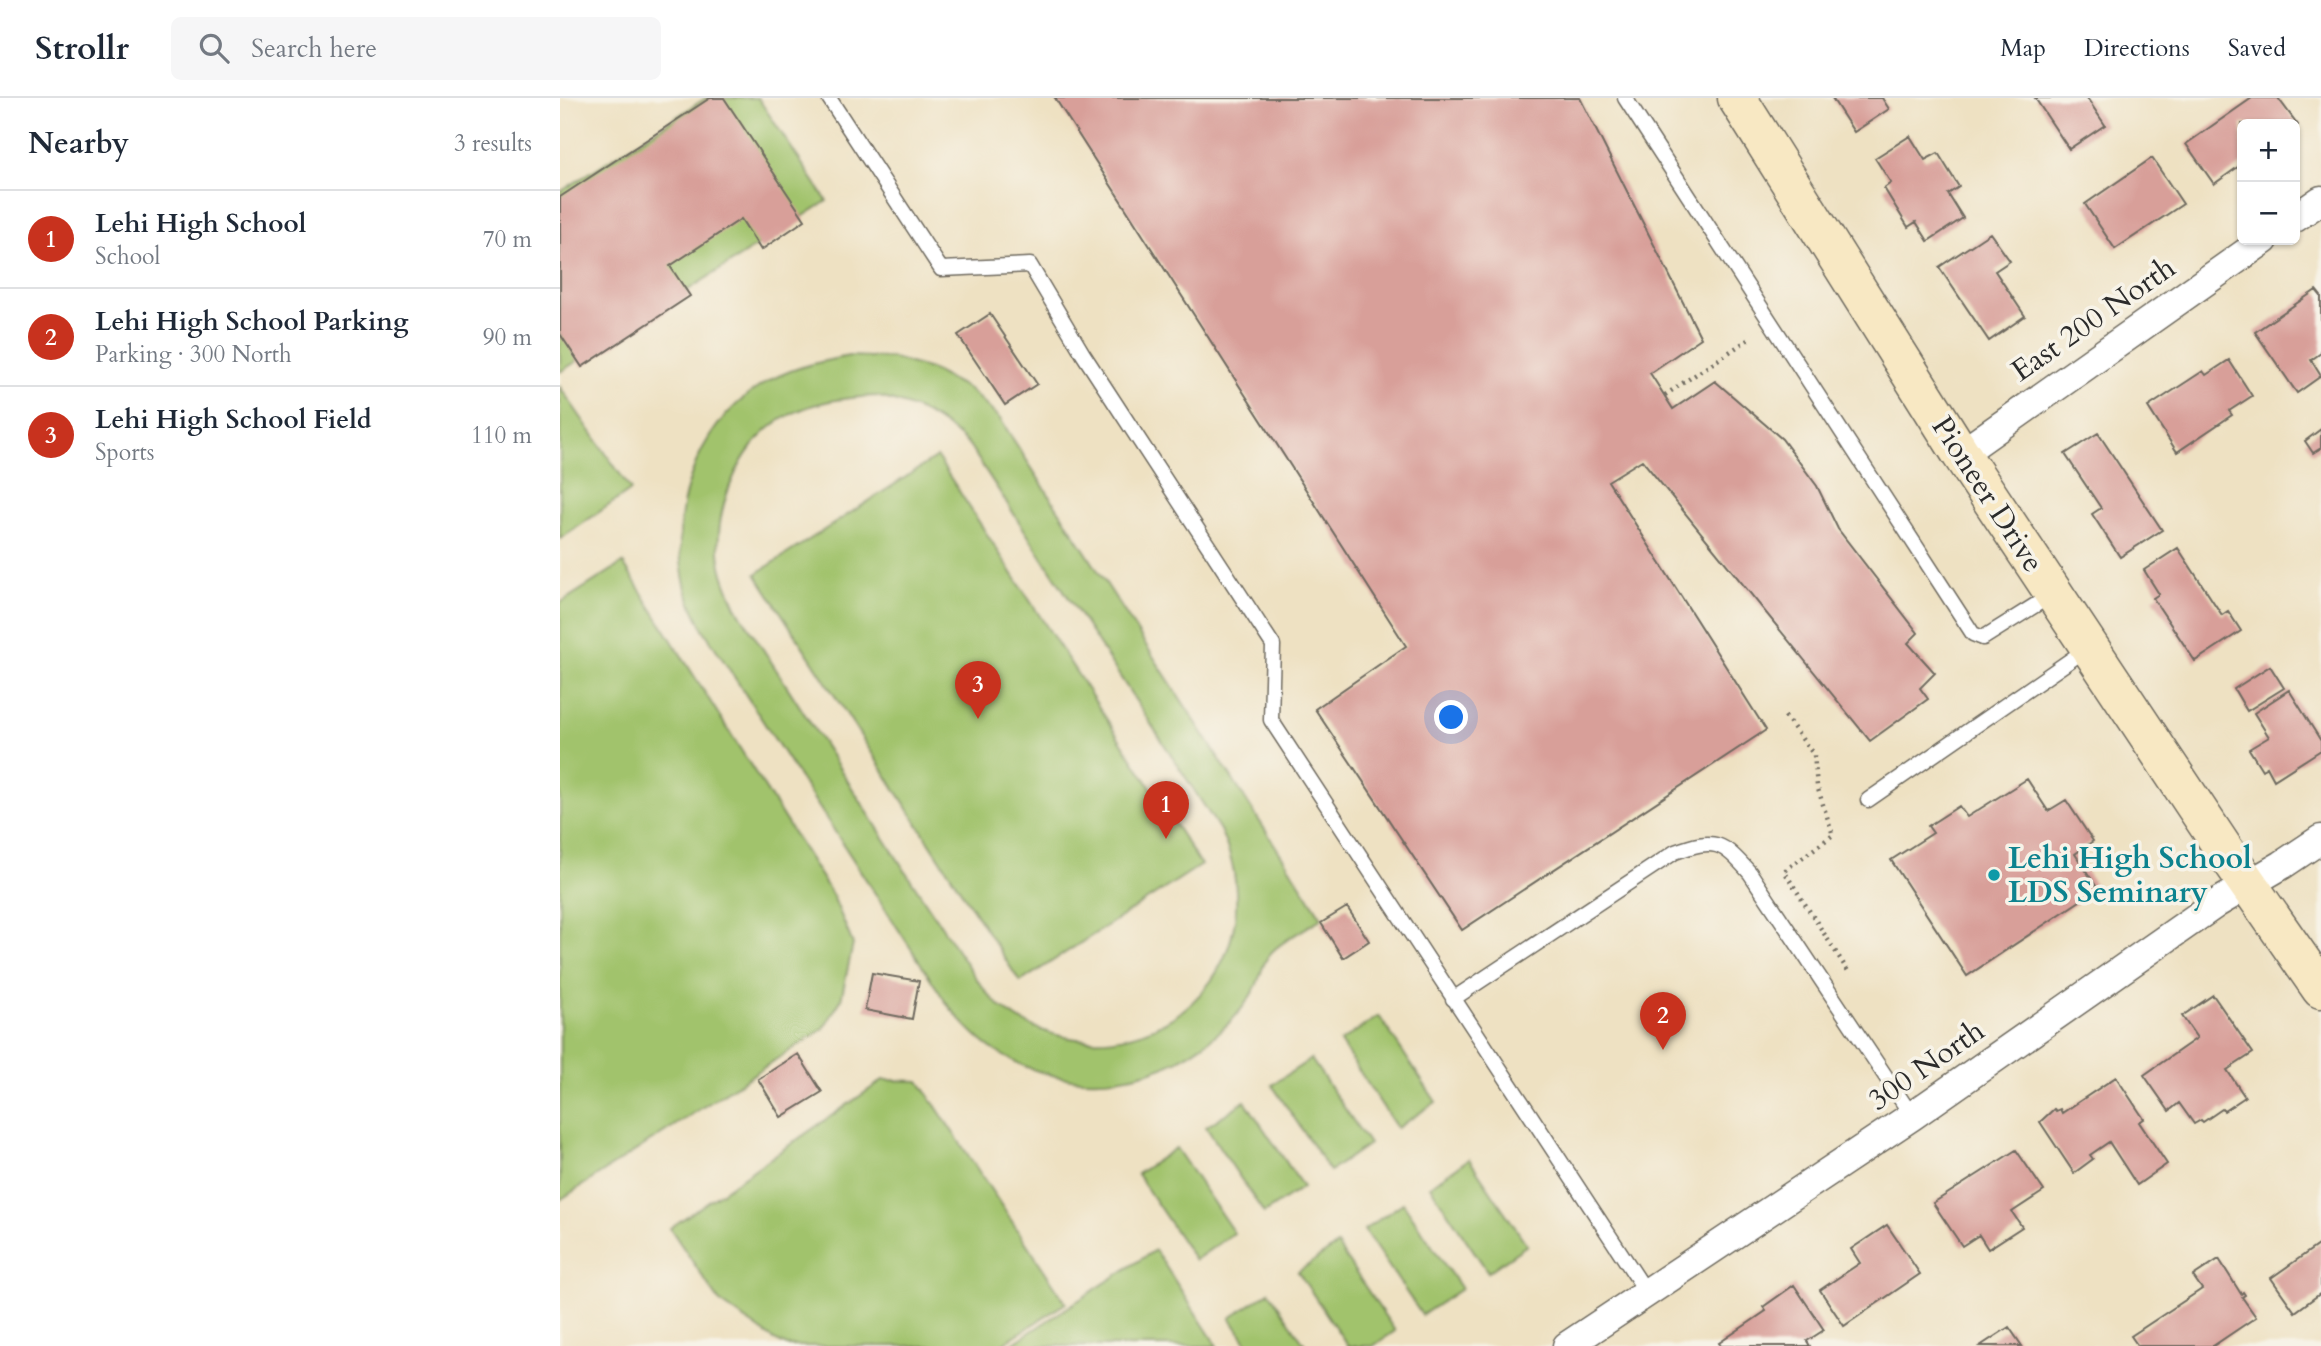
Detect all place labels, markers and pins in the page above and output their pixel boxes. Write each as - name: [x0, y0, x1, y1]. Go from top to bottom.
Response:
- pin: 3: [955, 661, 1001, 719]
- pin: 1: [1143, 781, 1189, 839]
- place label: Lehi High School LDS Seminary: [2008, 838, 2252, 913]
- marker: Lehi High School LDS Seminary: [1986, 867, 2002, 883]
- pin: 2: [1640, 992, 1686, 1050]

